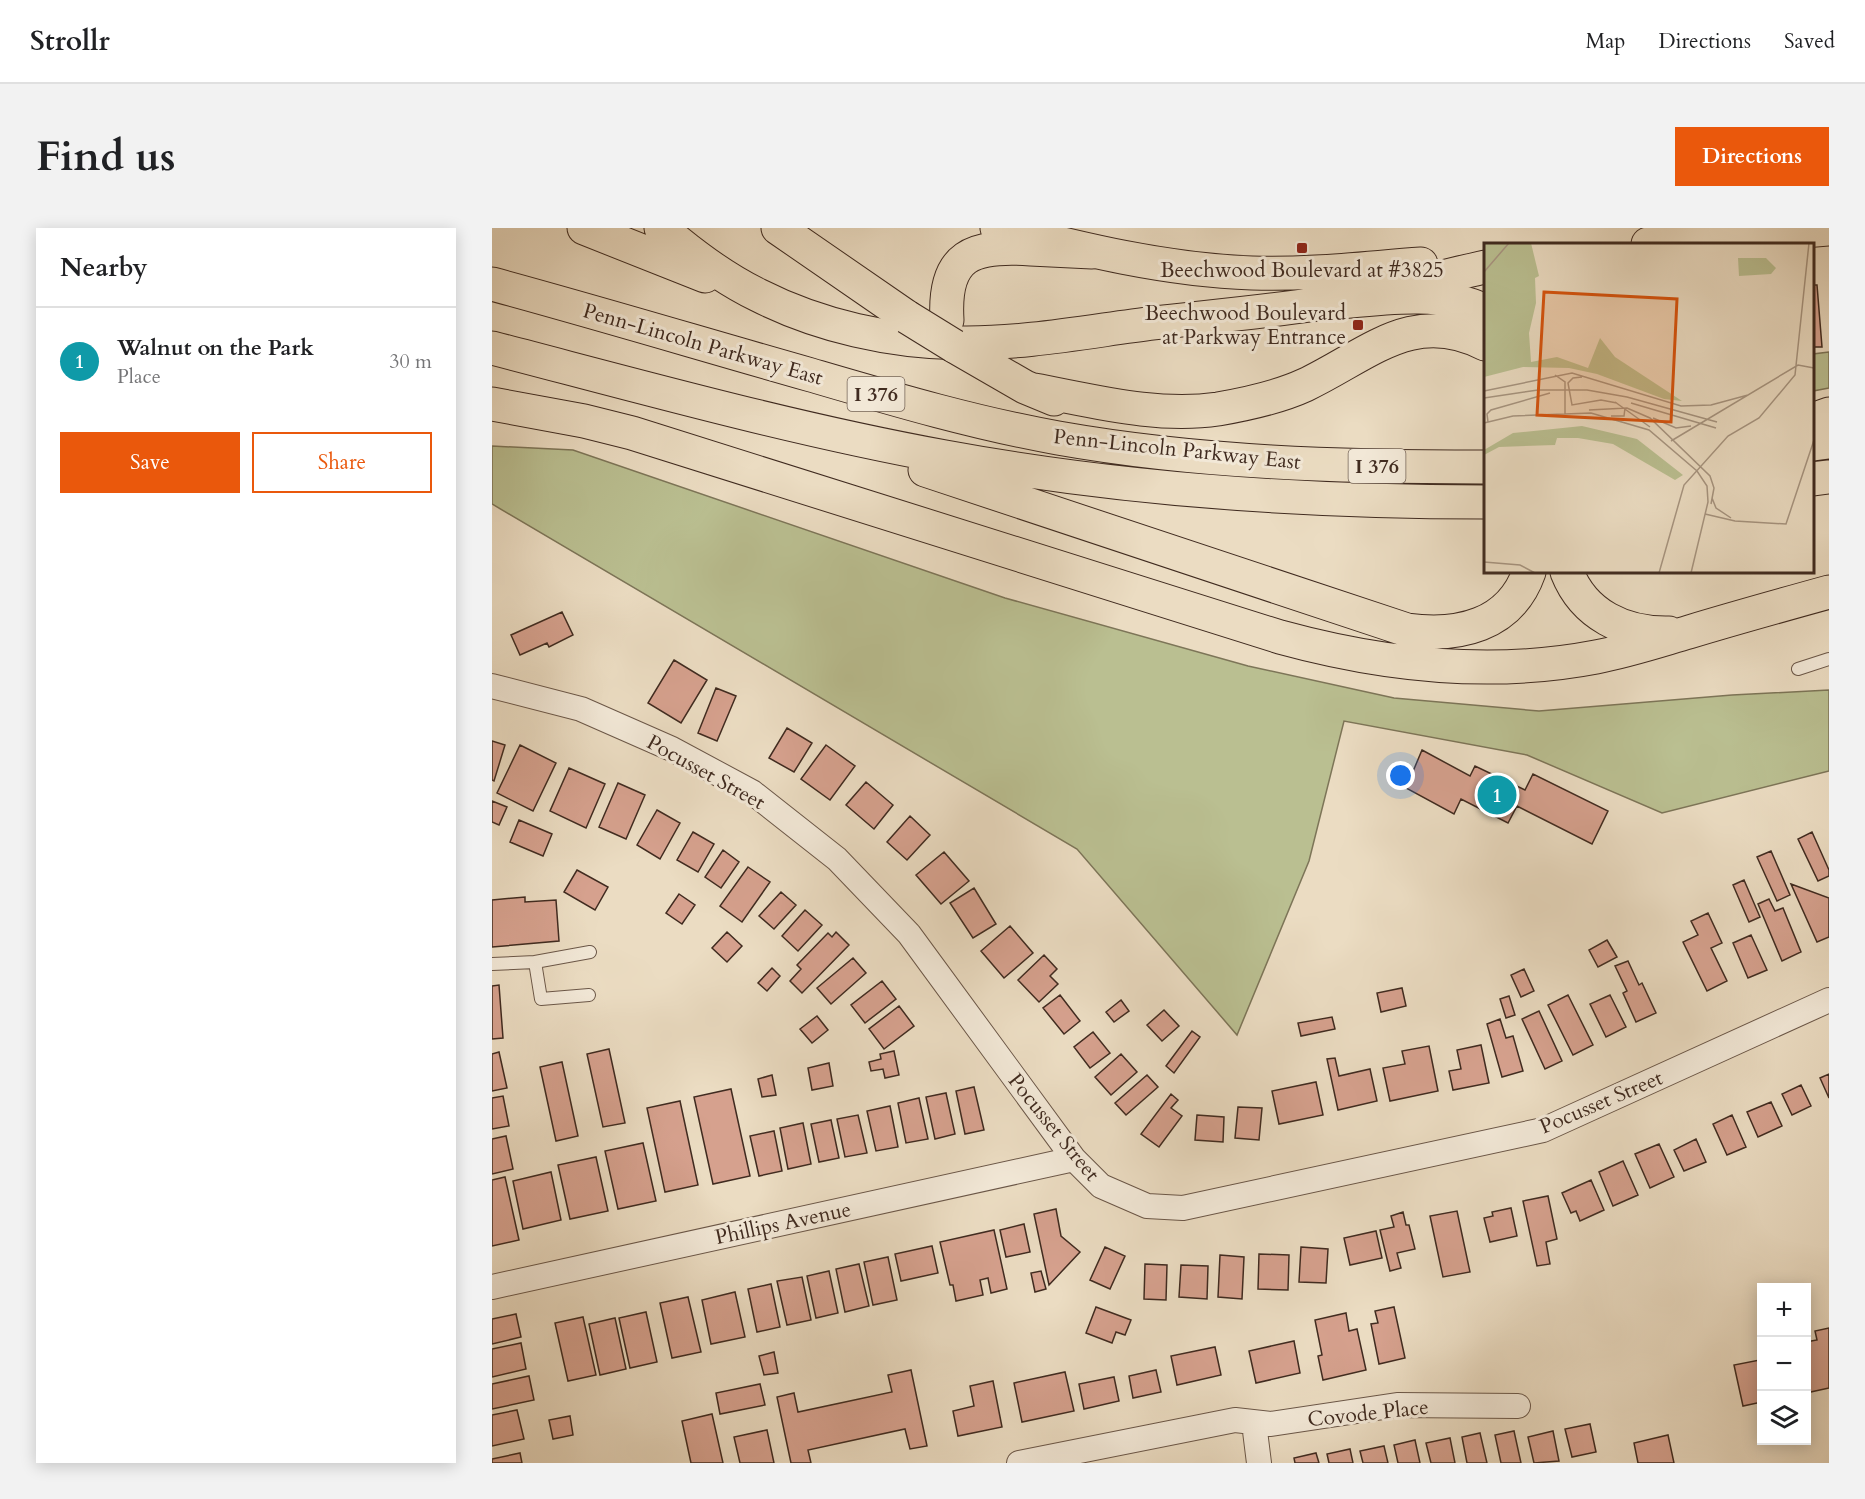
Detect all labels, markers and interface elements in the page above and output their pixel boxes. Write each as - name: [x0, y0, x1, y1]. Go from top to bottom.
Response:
- text: Strollr: [30, 22, 110, 60]
- text: Map: [1585, 27, 1625, 56]
- text: Directions: [1658, 27, 1751, 56]
- text: Saved: [1784, 27, 1835, 56]
- button: Directions: [1675, 127, 1829, 186]
- text: Find us: [36, 128, 176, 185]
- marker: Beechwood Boulevard at #3825: [1295, 241, 1309, 255]
- inset map: [1484, 243, 1814, 573]
- text: Nearby: [60, 250, 148, 285]
- place label: Beechwood Boulevard at #3825: [1160, 256, 1444, 285]
- street label: Penn-Lincoln Parkway East: [580, 296, 827, 393]
- place label: Beechwood Boulevard at Parkway Entrance: [1145, 299, 1346, 352]
- marker: Beechwood Boulevard at Parkway Entrance: [1351, 318, 1365, 332]
- text: Walnut on the Park: [117, 333, 314, 363]
- text: 1: [74, 348, 85, 375]
- text: 30 m: [389, 348, 432, 375]
- text: Place: [117, 363, 161, 390]
- road number: I 376: [848, 377, 904, 411]
- street label: Penn-Lincoln Parkway East: [1052, 422, 1302, 477]
- button: Save: [60, 432, 240, 493]
- button: Share: [252, 432, 432, 493]
- road number: I 376: [1348, 449, 1406, 483]
- street label: Pocusset Street: [641, 728, 771, 817]
- your location: [1386, 761, 1415, 790]
- pin: 1: [1478, 772, 1516, 818]
- street label: Pocusset Street: [1535, 1063, 1668, 1141]
- street label: Pocusset Street: [1001, 1067, 1106, 1188]
- street label: Phillips Avenue: [712, 1195, 854, 1252]
- map controls: [1757, 1283, 1811, 1445]
- button: +: [1757, 1283, 1811, 1337]
- button: −: [1757, 1337, 1811, 1391]
- button: layers: [1757, 1391, 1811, 1445]
- street label: Covode Place: [1306, 1393, 1430, 1434]

